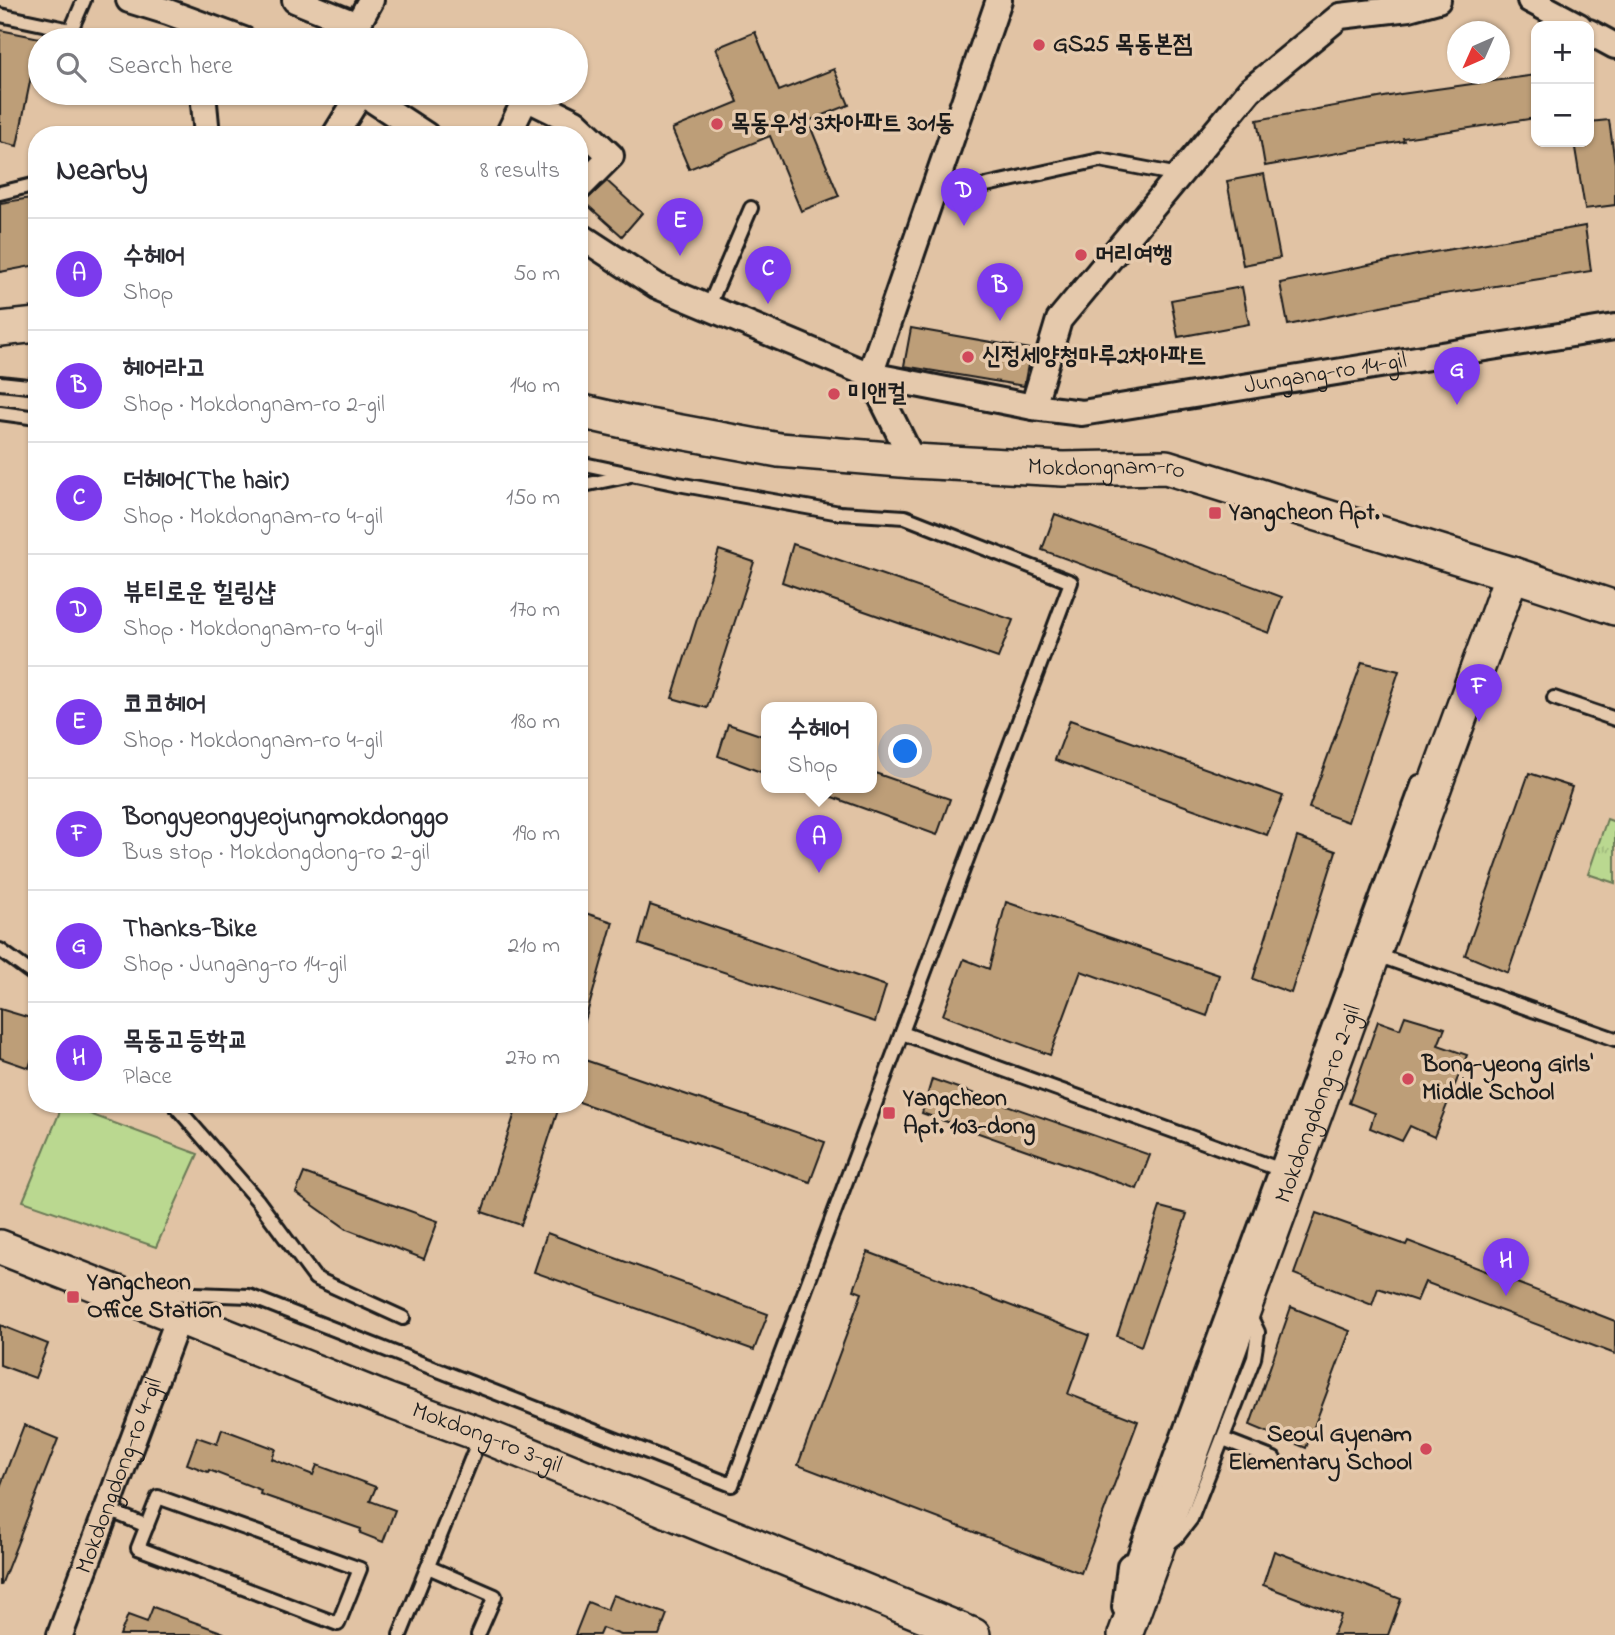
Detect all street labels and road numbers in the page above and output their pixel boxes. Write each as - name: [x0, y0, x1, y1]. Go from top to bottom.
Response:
- street label: Jungang-ro 14-gil: [1241, 343, 1409, 404]
- street label: Mokdongnam-ro: [1027, 450, 1190, 489]
- street label: Mokdongdong-ro 2-gil: [1266, 1000, 1371, 1208]
- street label: Mokdongdong-ro 4-gil: [67, 1373, 172, 1579]
- street label: Mokdong-ro 3-gil: [407, 1393, 567, 1483]

